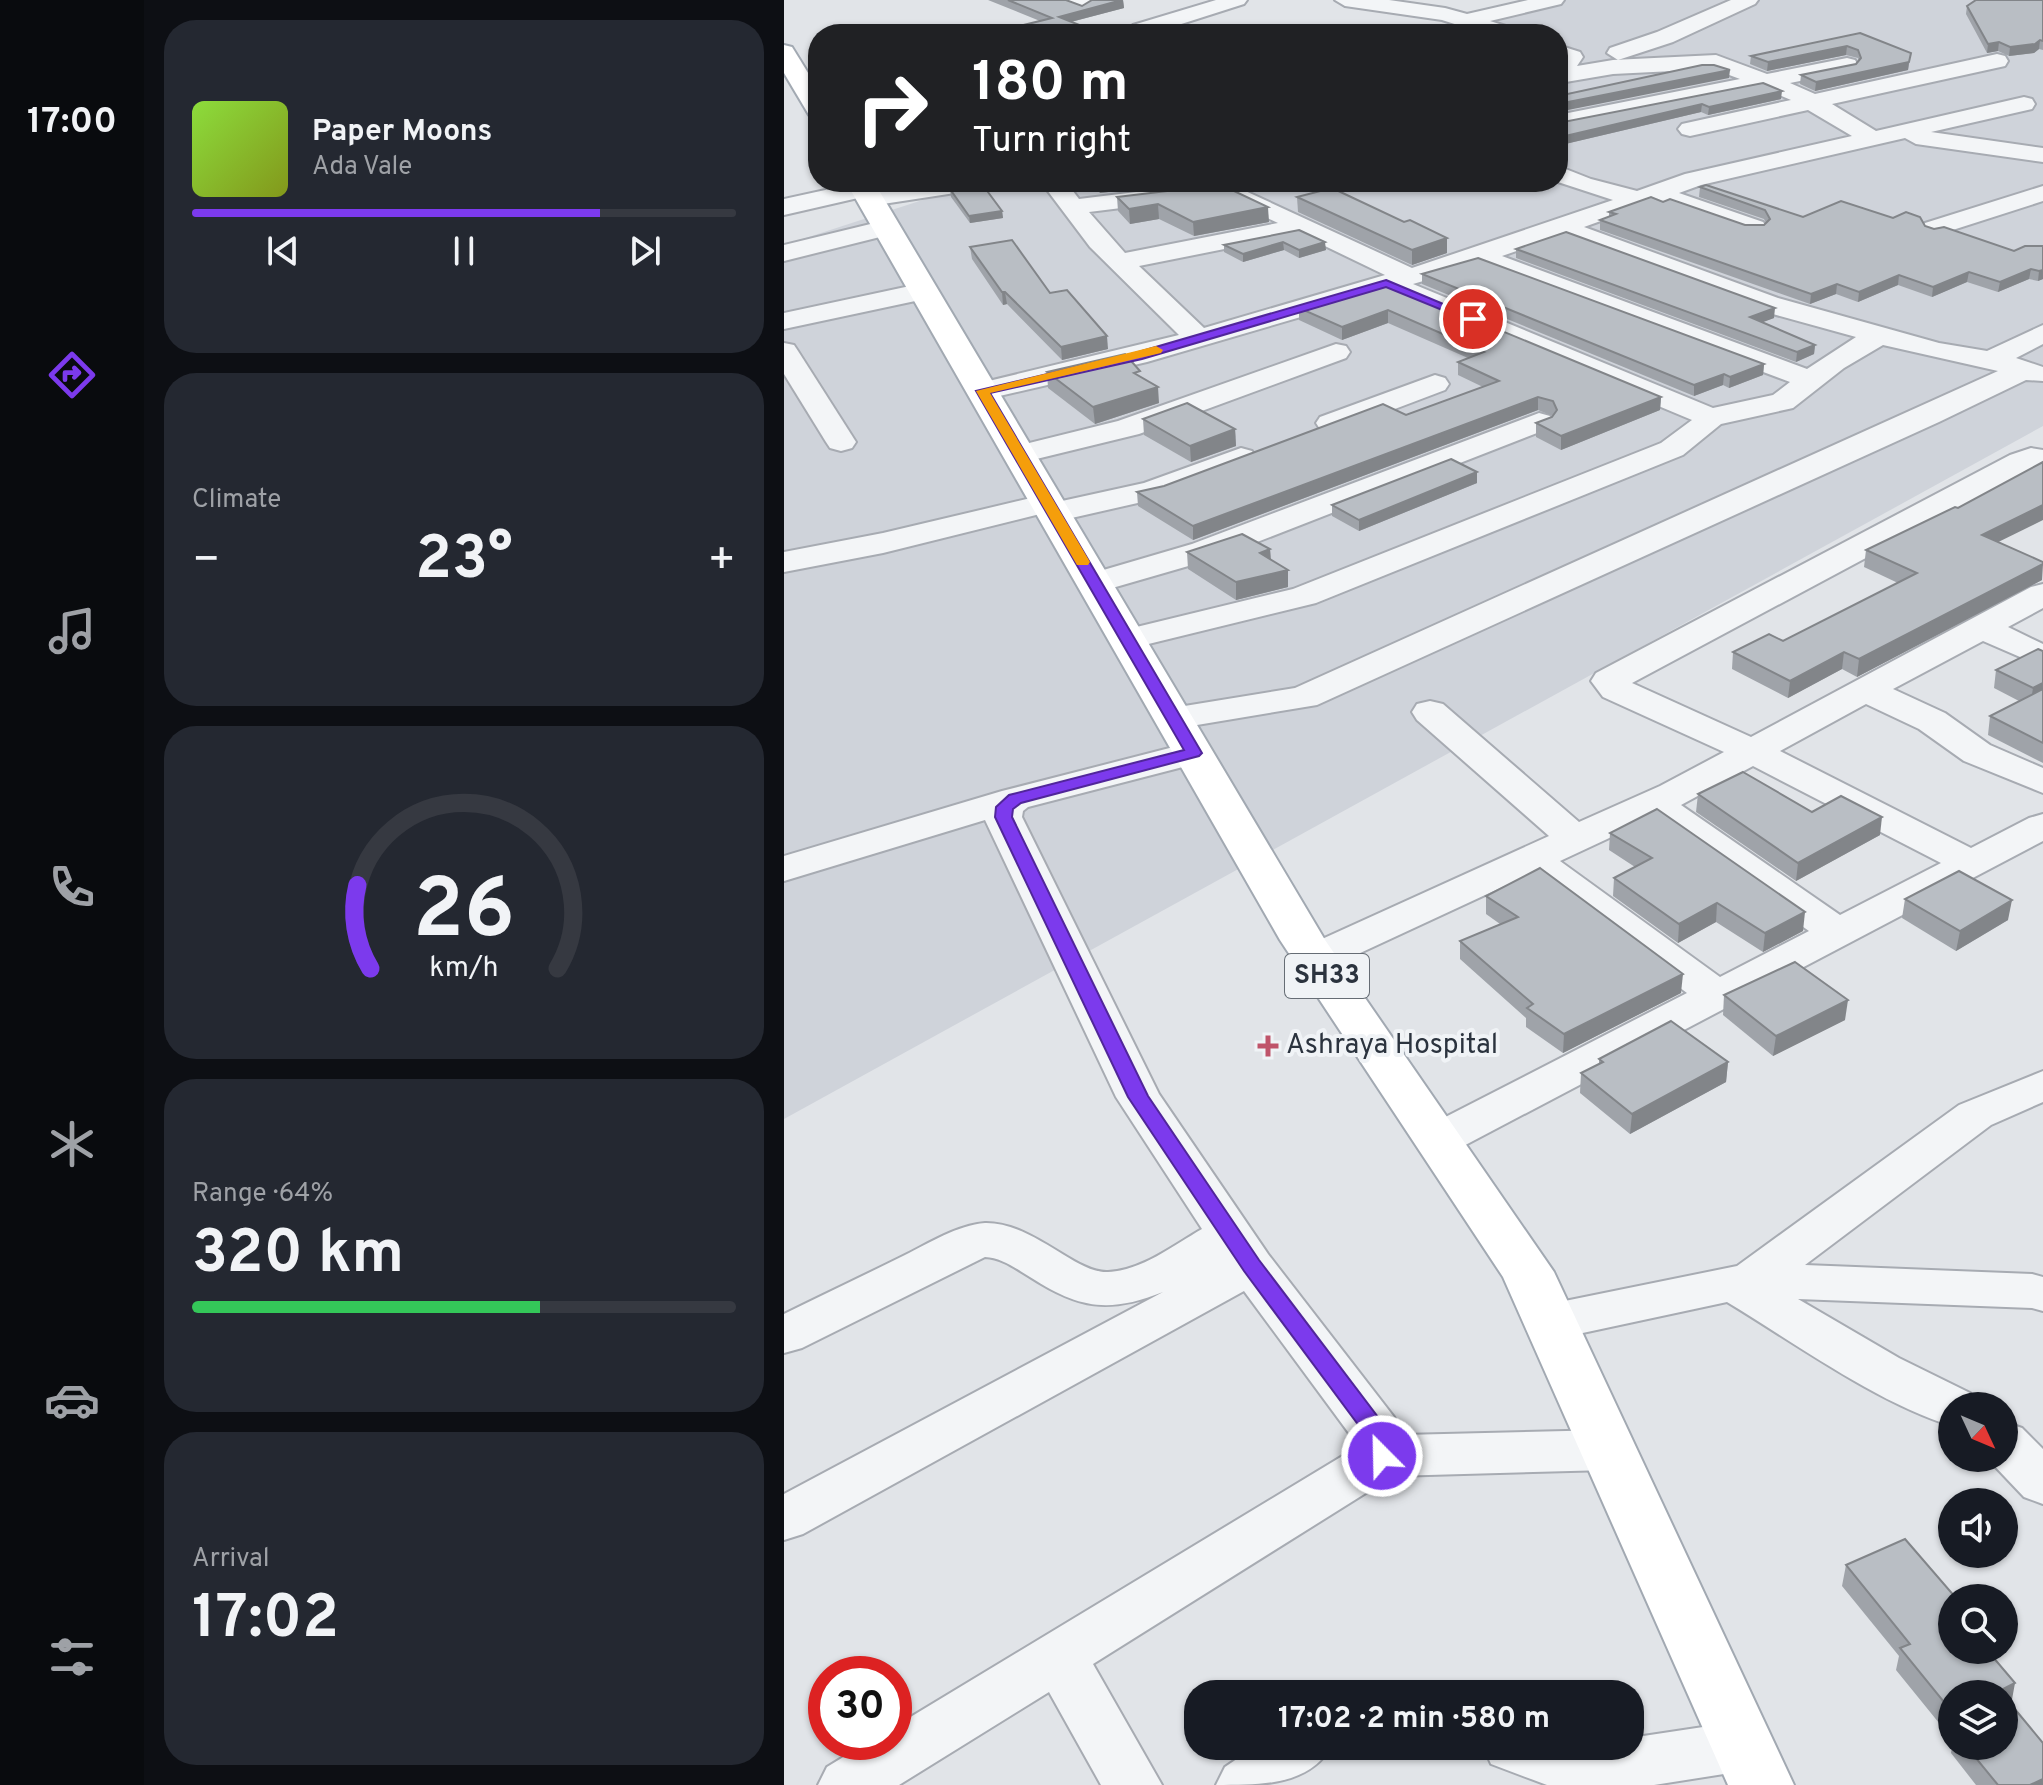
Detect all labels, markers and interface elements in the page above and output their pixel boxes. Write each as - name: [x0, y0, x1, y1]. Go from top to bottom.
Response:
- text: 180 m: [972, 50, 1129, 120]
- icon: right: [840, 56, 944, 160]
- text: 17:00: [27, 100, 117, 146]
- text: Paper Moons: [312, 114, 492, 151]
- text: Turn right: [972, 119, 1131, 165]
- text: Ada Vale: [312, 151, 412, 184]
- icon: previous: [261, 229, 305, 273]
- icon: pause: [442, 229, 486, 273]
- icon: next: [623, 229, 667, 273]
- pin: [1439, 285, 1507, 353]
- icon: arrive: [1451, 297, 1495, 341]
- icon: directions: [44, 347, 100, 403]
- text: Climate: [192, 484, 281, 517]
- text: 23°: [415, 524, 513, 600]
- text: −: [192, 534, 220, 590]
- text: +: [708, 534, 736, 590]
- icon: music: [44, 603, 100, 659]
- icon: phone: [44, 859, 100, 915]
- text: 26: [413, 861, 515, 966]
- text: km/h: [429, 951, 499, 987]
- road number: SH33: [1285, 954, 1369, 998]
- place label: Ashraya Hospital: [1286, 1028, 1498, 1064]
- marker: Ashraya Hospital: [1257, 1035, 1279, 1057]
- icon: climate: [44, 1116, 100, 1172]
- text: Range · 64%: [192, 1178, 333, 1211]
- text: 320 km: [192, 1218, 404, 1294]
- icon: car: [44, 1372, 100, 1428]
- north arrow: [1938, 1392, 2018, 1472]
- map controls: [1938, 1392, 2018, 1760]
- position arrow: [1340, 1414, 1424, 1498]
- button: sound: [1938, 1488, 2018, 1568]
- text: Arrival: [192, 1543, 270, 1576]
- text: 17:02: [192, 1583, 339, 1659]
- button: search: [1938, 1584, 2018, 1664]
- icon: filters: [44, 1629, 100, 1685]
- speed limit sign: 30: [808, 1656, 912, 1760]
- button: layers: [1938, 1680, 2018, 1760]
- text: 17:02 · 2 min · 580 m: [1278, 1701, 1550, 1738]

